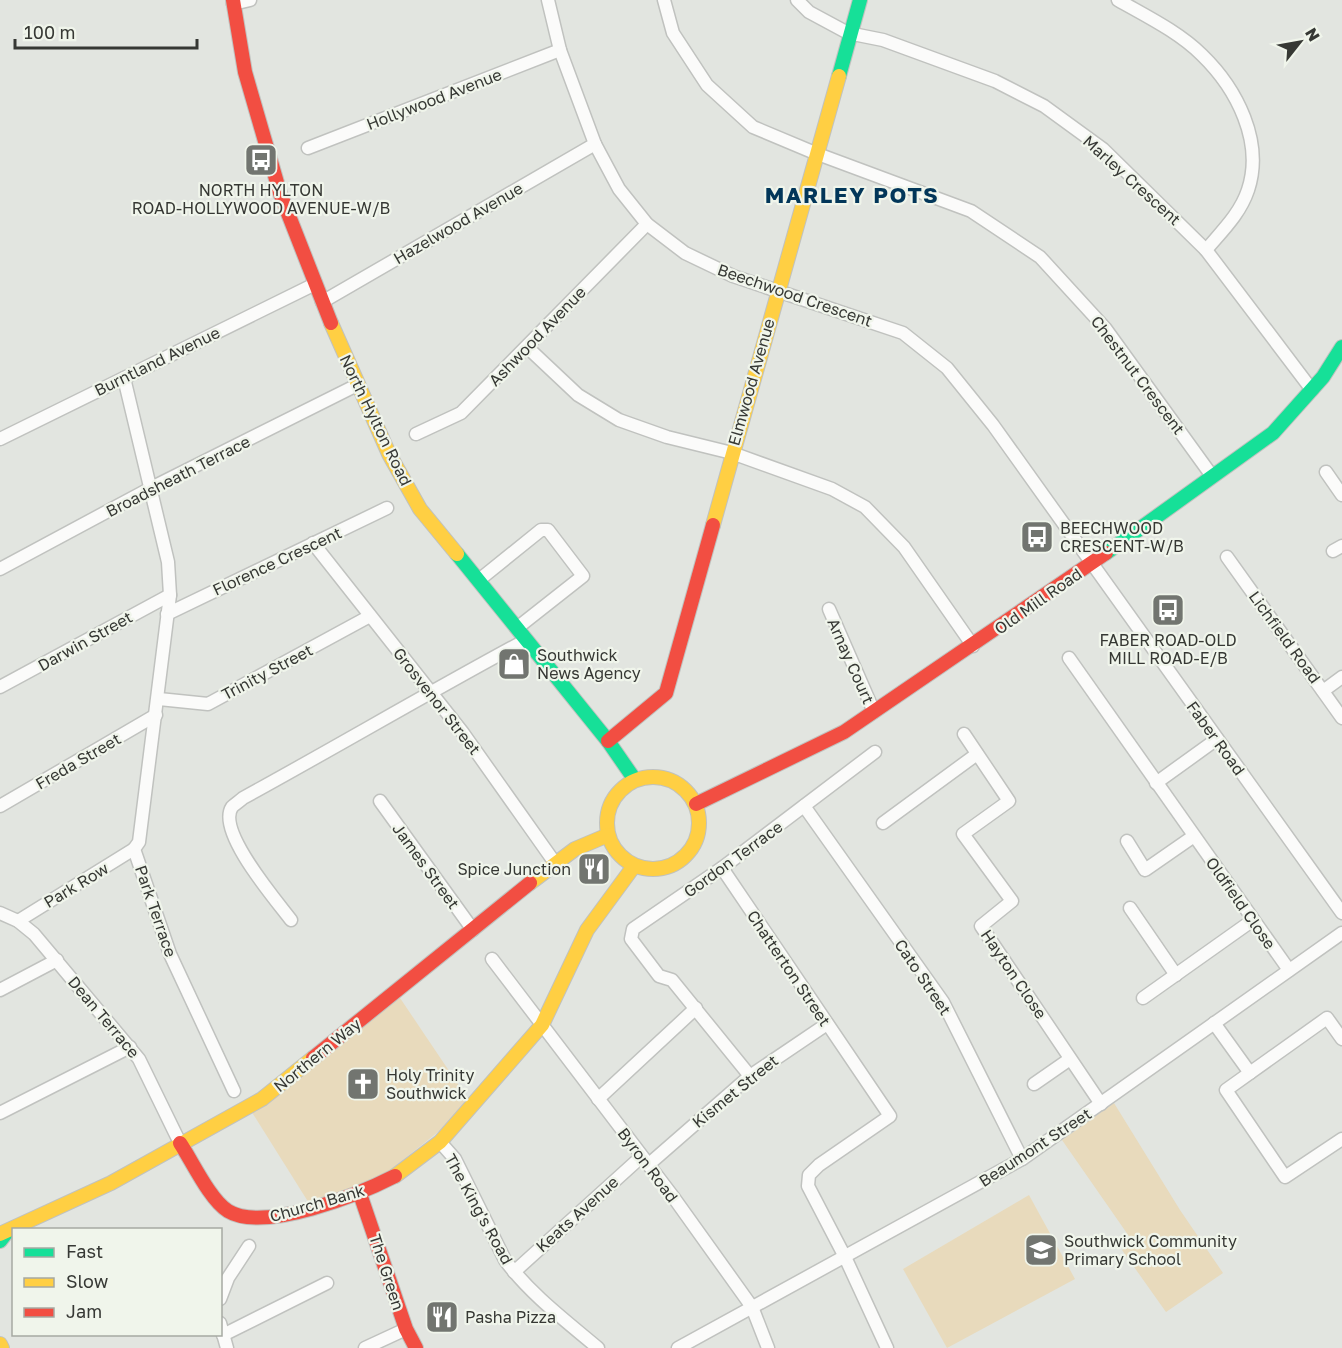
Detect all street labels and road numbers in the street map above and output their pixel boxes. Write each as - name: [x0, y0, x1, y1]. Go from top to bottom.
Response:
- street label: Hollywood Avenue: [364, 64, 504, 134]
- street label: Marley Crescent: [1079, 131, 1185, 229]
- street label: Hazelwood Avenue: [390, 178, 526, 268]
- street label: Beechwood Crescent: [715, 259, 875, 331]
- street label: Ashwood Avenue: [484, 282, 590, 390]
- street label: Chestnut Crescent: [1087, 312, 1189, 438]
- street label: Elmwood Avenue: [723, 316, 779, 448]
- street label: Burntland Avenue: [91, 322, 223, 400]
- street label: North Hylton Road: [336, 351, 416, 489]
- street label: Broadsheath Terrace: [103, 431, 253, 521]
- street label: Florence Crescent: [209, 522, 345, 600]
- street label: Old Mill Road: [990, 564, 1086, 638]
- street label: Lichfield Road: [1245, 587, 1325, 687]
- street label: Darwin Street: [34, 607, 136, 675]
- street label: Arnay Court: [823, 615, 879, 707]
- street label: Trinity Street: [218, 640, 316, 704]
- street label: Grosvenor Street: [389, 643, 485, 759]
- street label: Faber Road: [1182, 697, 1250, 779]
- street label: Freda Street: [32, 729, 124, 793]
- street label: Gordon Terrace: [680, 816, 786, 902]
- street label: James Street: [388, 819, 464, 913]
- street label: Oldfield Close: [1202, 853, 1280, 953]
- street label: Park Row: [40, 858, 112, 912]
- street label: Park Terrace: [131, 862, 181, 960]
- street label: Chatterton Street: [743, 906, 835, 1030]
- street label: Hayton Close: [977, 926, 1051, 1022]
- street label: Cato Street: [890, 935, 956, 1019]
- street label: Dean Terrace: [64, 972, 144, 1062]
- street label: Northern Way: [269, 1014, 365, 1096]
- street label: Kismet Street: [688, 1050, 782, 1132]
- street label: Beaumont Street: [975, 1103, 1095, 1191]
- street label: Byron Road: [613, 1124, 683, 1206]
- street label: The King's Road: [440, 1150, 518, 1268]
- street label: Keats Avenue: [532, 1172, 622, 1256]
- street label: Church Bank: [267, 1180, 367, 1226]
- street label: The Green: [365, 1231, 409, 1313]

